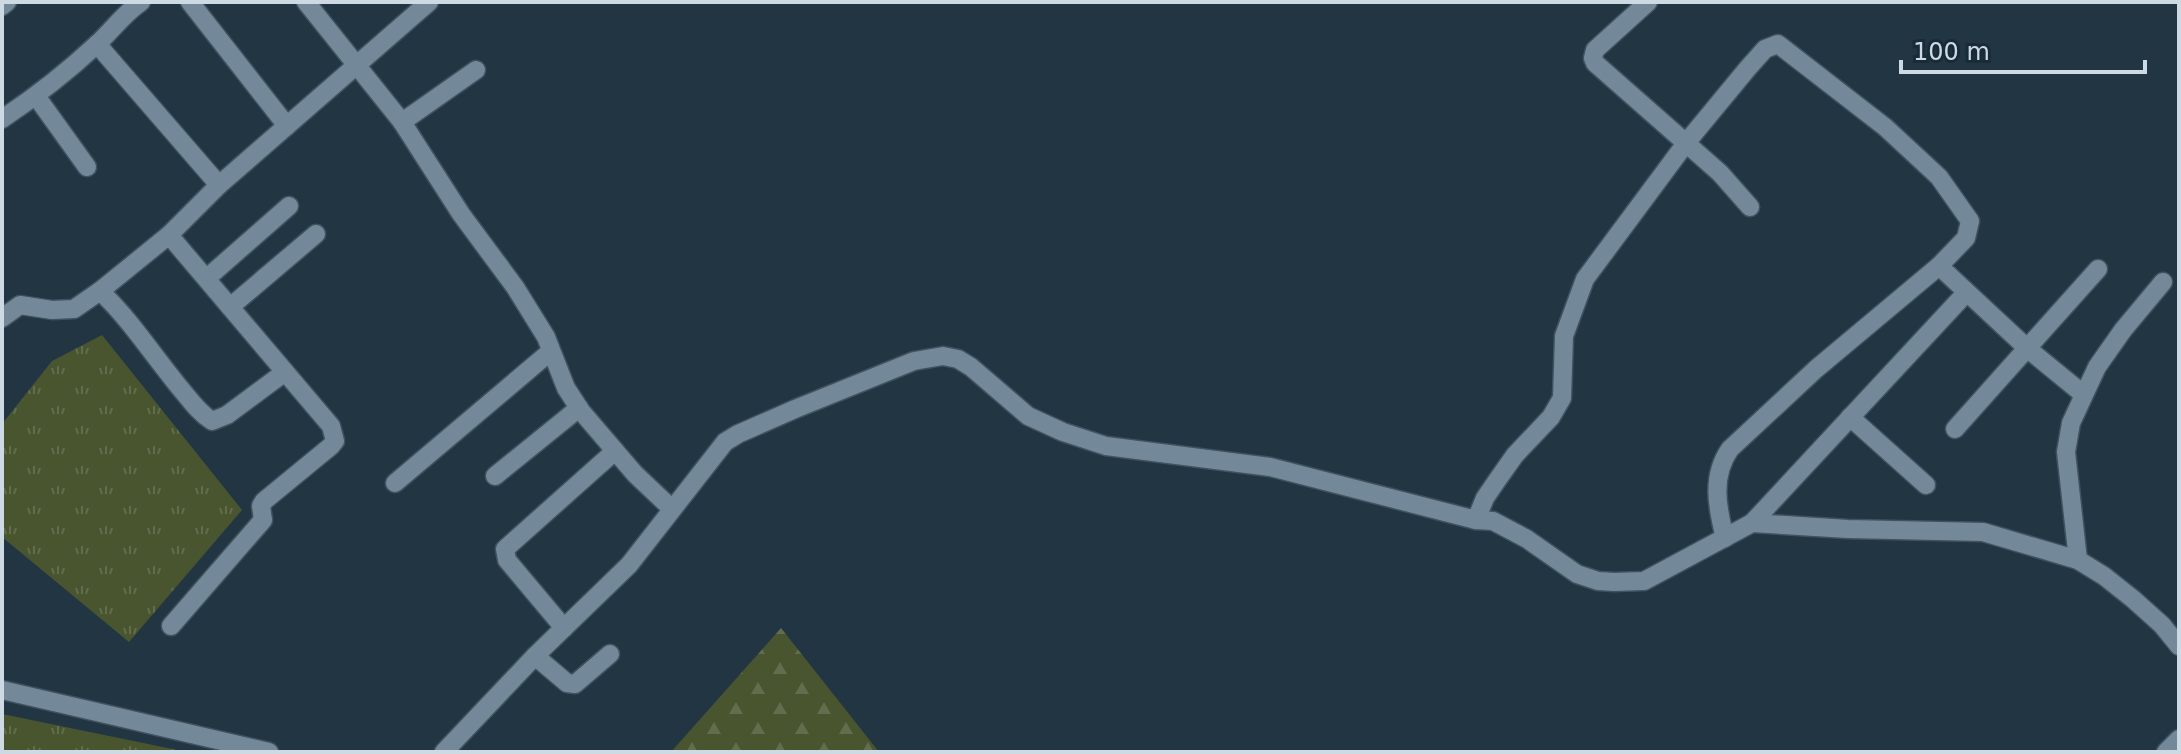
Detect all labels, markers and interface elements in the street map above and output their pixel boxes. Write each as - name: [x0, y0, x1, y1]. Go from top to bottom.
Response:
- scale bar: [1901, 24, 2145, 74]
- text: 100 m: [1913, 38, 1990, 66]

